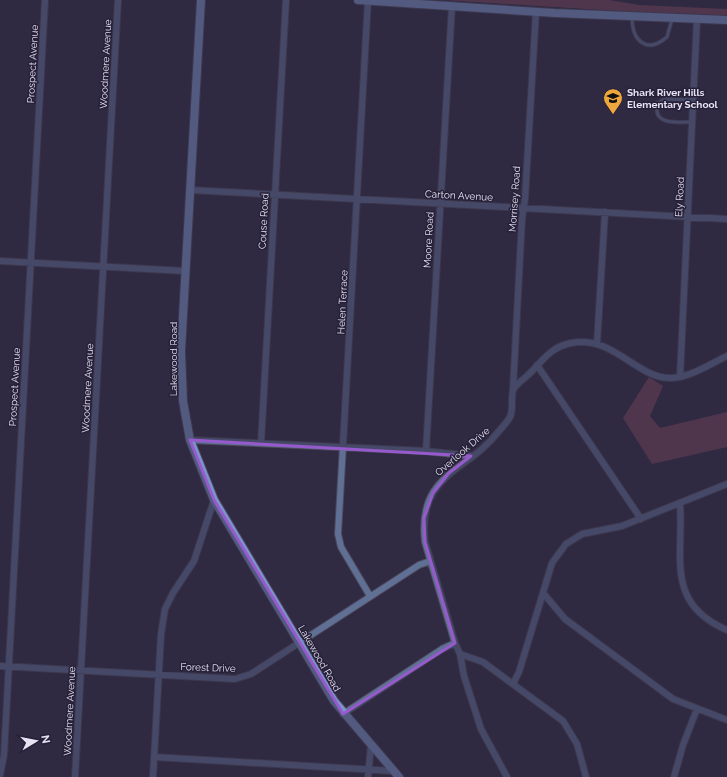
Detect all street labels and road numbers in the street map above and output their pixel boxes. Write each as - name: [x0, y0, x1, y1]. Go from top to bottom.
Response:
- street label: Woodmere Avenue: [98, 19, 113, 109]
- street label: Prospect Avenue: [25, 24, 40, 104]
- street label: Morrisey Road: [507, 166, 522, 232]
- street label: Ely Road: [673, 177, 686, 217]
- street label: Carton Avenue: [425, 188, 493, 203]
- street label: Couse Road: [257, 193, 270, 249]
- street label: Moore Road: [422, 212, 435, 268]
- street label: Helen Terrace: [335, 269, 350, 334]
- street label: Lakewood Road: [168, 322, 179, 396]
- street label: Woodmere Avenue: [80, 343, 95, 433]
- street label: Prospect Avenue: [7, 347, 22, 427]
- street label: Overlook Drive: [433, 425, 492, 478]
- street label: Lakewood Road: [296, 623, 343, 693]
- street label: Forest Drive: [180, 661, 236, 674]
- street label: Woodmere Avenue: [62, 666, 77, 756]

